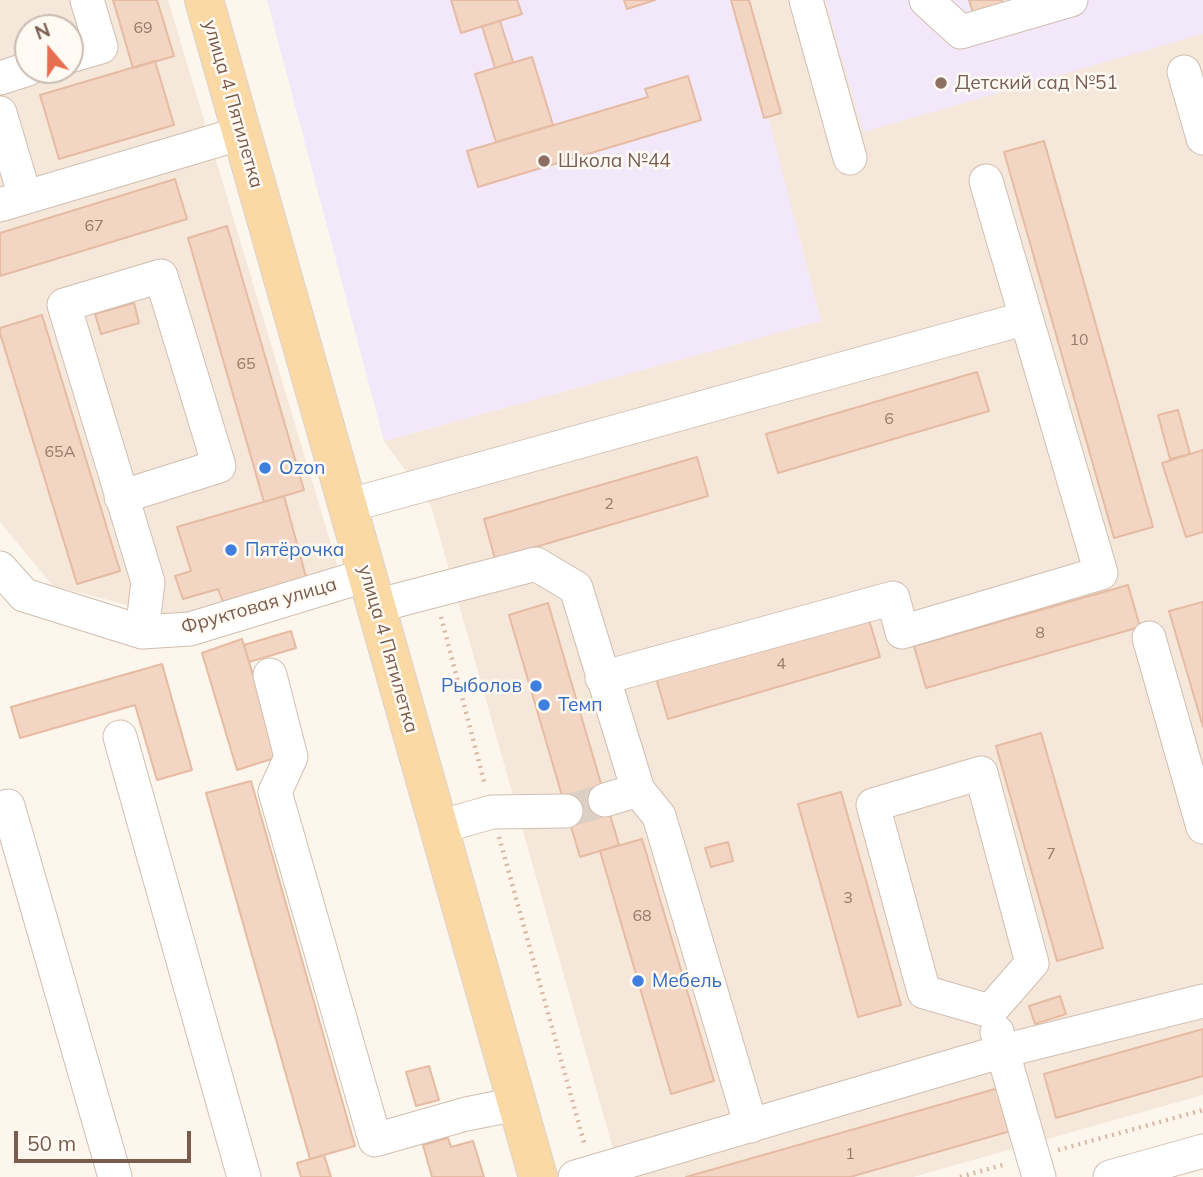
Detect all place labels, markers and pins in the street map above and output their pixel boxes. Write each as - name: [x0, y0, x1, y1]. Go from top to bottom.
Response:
- place label: Детский сад №51: [955, 72, 1118, 94]
- marker: Детский сад №51: [933, 75, 949, 91]
- place label: Школа №44: [558, 150, 671, 172]
- marker: Школа №44: [536, 153, 552, 169]
- place label: Ozon: [279, 457, 325, 479]
- marker: Ozon: [257, 460, 273, 476]
- place label: Пятёрочка: [245, 539, 344, 561]
- marker: Пятёрочка: [223, 542, 239, 558]
- place label: Рыболов: [441, 675, 522, 697]
- marker: Рыболов: [528, 678, 544, 694]
- place label: Темп: [558, 694, 603, 716]
- marker: Темп: [536, 697, 552, 713]
- place label: Мебель: [652, 970, 722, 992]
- marker: Мебель: [630, 973, 646, 989]

